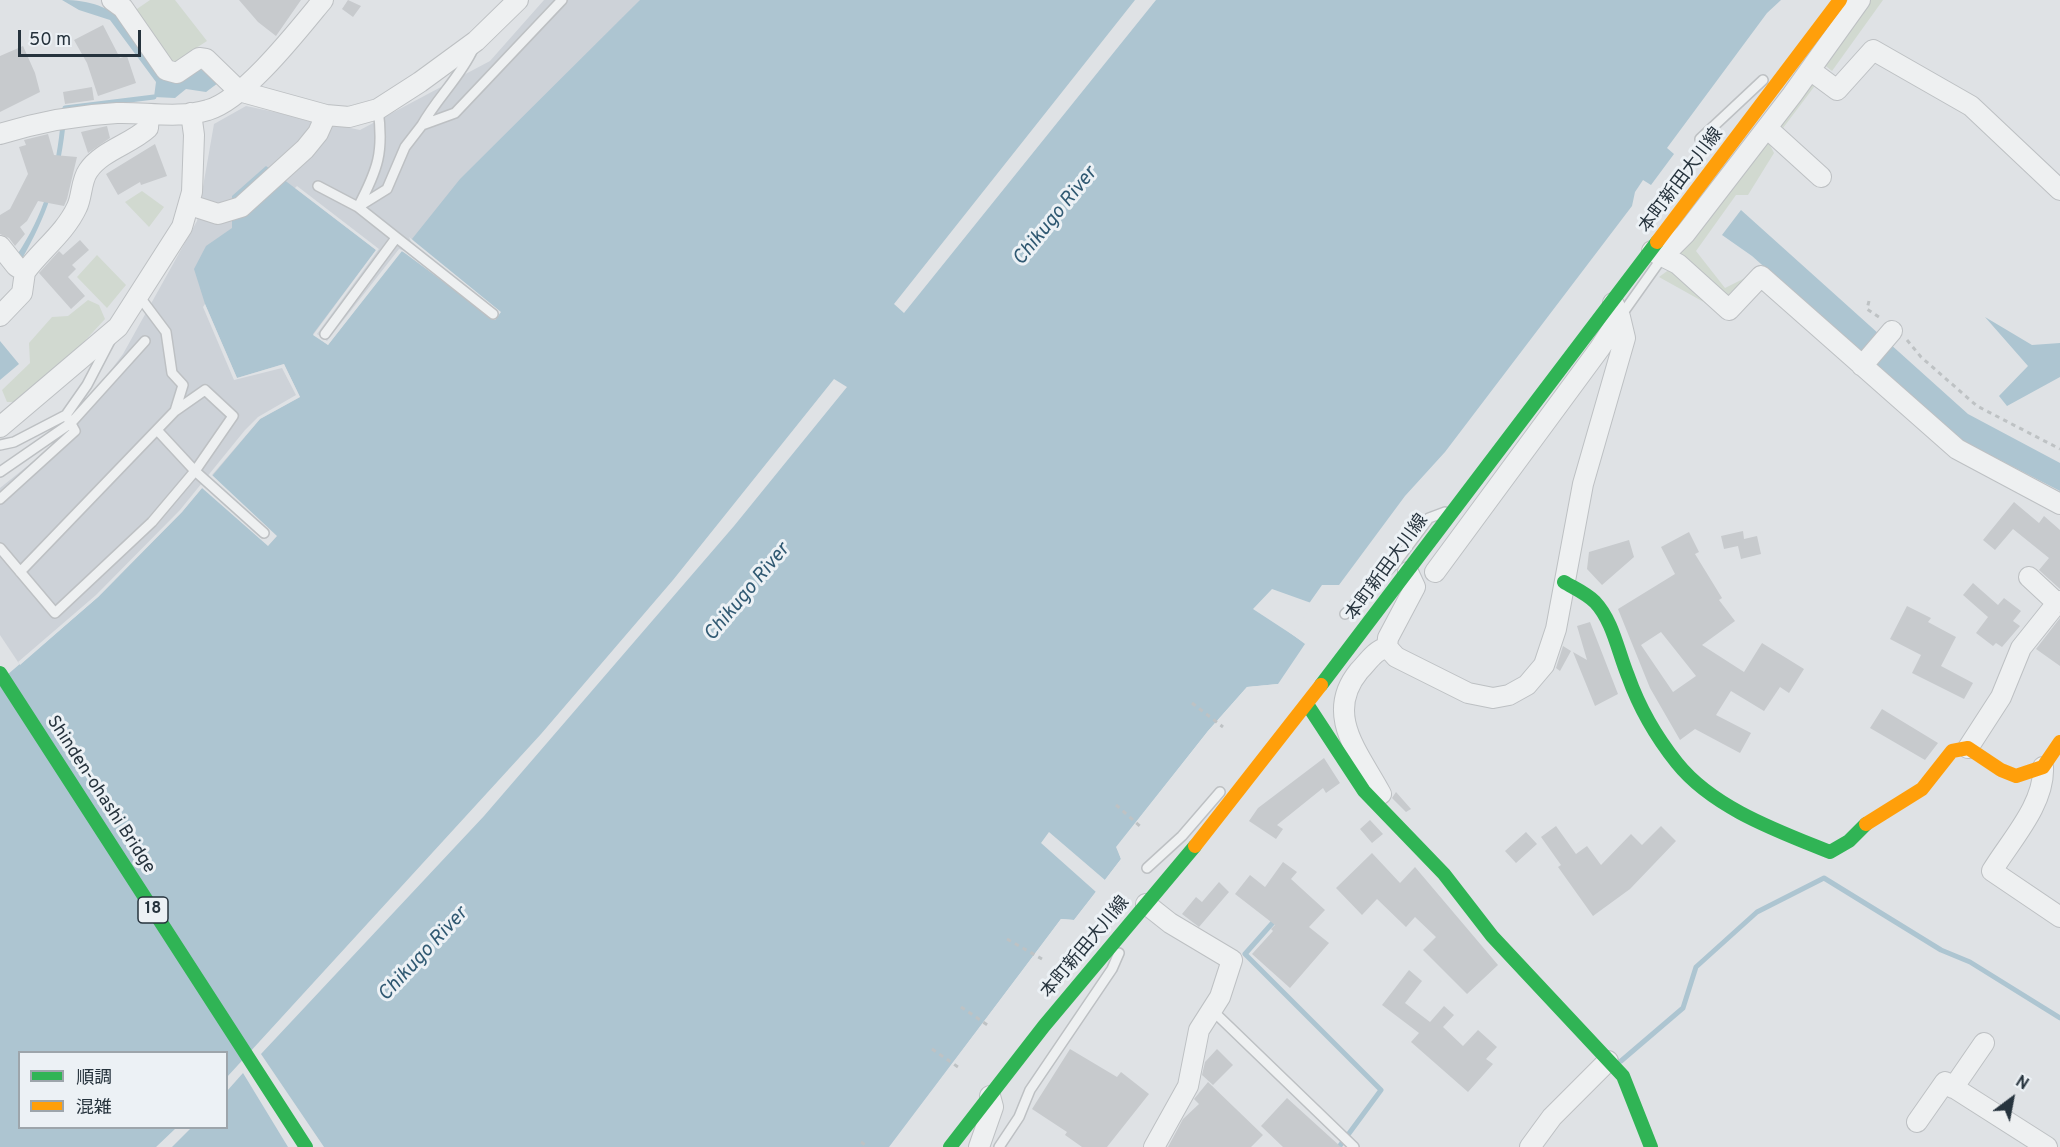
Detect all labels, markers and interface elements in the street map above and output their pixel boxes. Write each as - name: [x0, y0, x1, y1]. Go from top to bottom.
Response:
- scale bar: [21, 18, 144, 56]
- text: 50 m: [29, 29, 71, 52]
- street label: 本町新田大川線: [1635, 124, 1729, 238]
- water label: Chikugo River: [1009, 163, 1103, 271]
- street label: 本町新田大川線: [1342, 511, 1434, 625]
- water label: Chikugo River: [700, 539, 796, 647]
- street label: Shinden-ohashi Bridge: [41, 712, 159, 878]
- street label: 本町新田大川線: [1037, 893, 1135, 1003]
- road number: 18: [138, 897, 168, 923]
- water label: Chikugo River: [374, 903, 474, 1007]
- legend: [18, 1051, 228, 1129]
- text: 順調: [76, 1067, 112, 1090]
- north arrow: [1982, 1069, 2042, 1129]
- text: N: [2011, 1072, 2032, 1095]
- text: 混雑: [76, 1097, 112, 1120]

